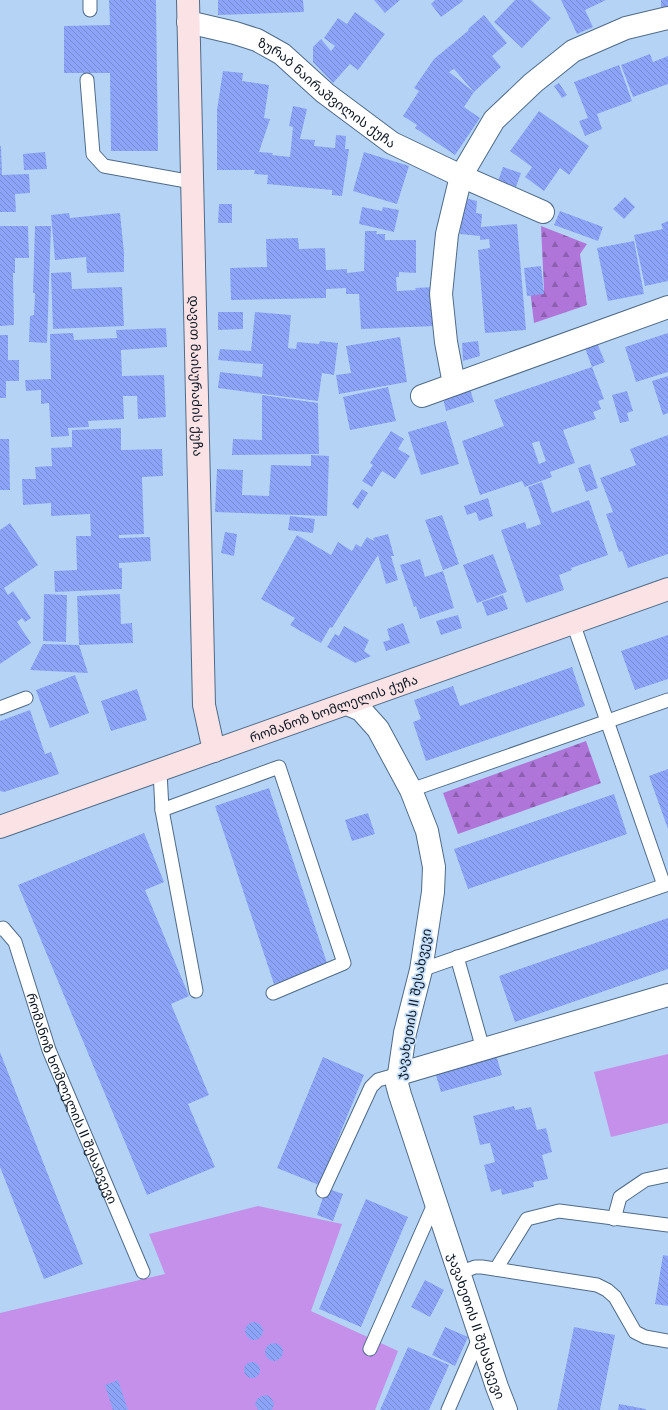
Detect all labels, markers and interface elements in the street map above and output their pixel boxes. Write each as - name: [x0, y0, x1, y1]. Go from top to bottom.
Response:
- street label: ზურაბ ნაირაშვილის ქუჩა: [255, 34, 399, 151]
- street label: დავით მაისურაძის ქუჩა: [186, 295, 206, 457]
- street label: რომანოზ ხომლელის ქუჩა: [247, 671, 420, 745]
- street label: ჯავახეთის II შესახვევი: [392, 927, 434, 1081]
- street label: რომანოზ ხომლელის II შესახვევი: [23, 991, 121, 1206]
- street label: ჯავახეთის II შესახვევი: [445, 1251, 509, 1401]

